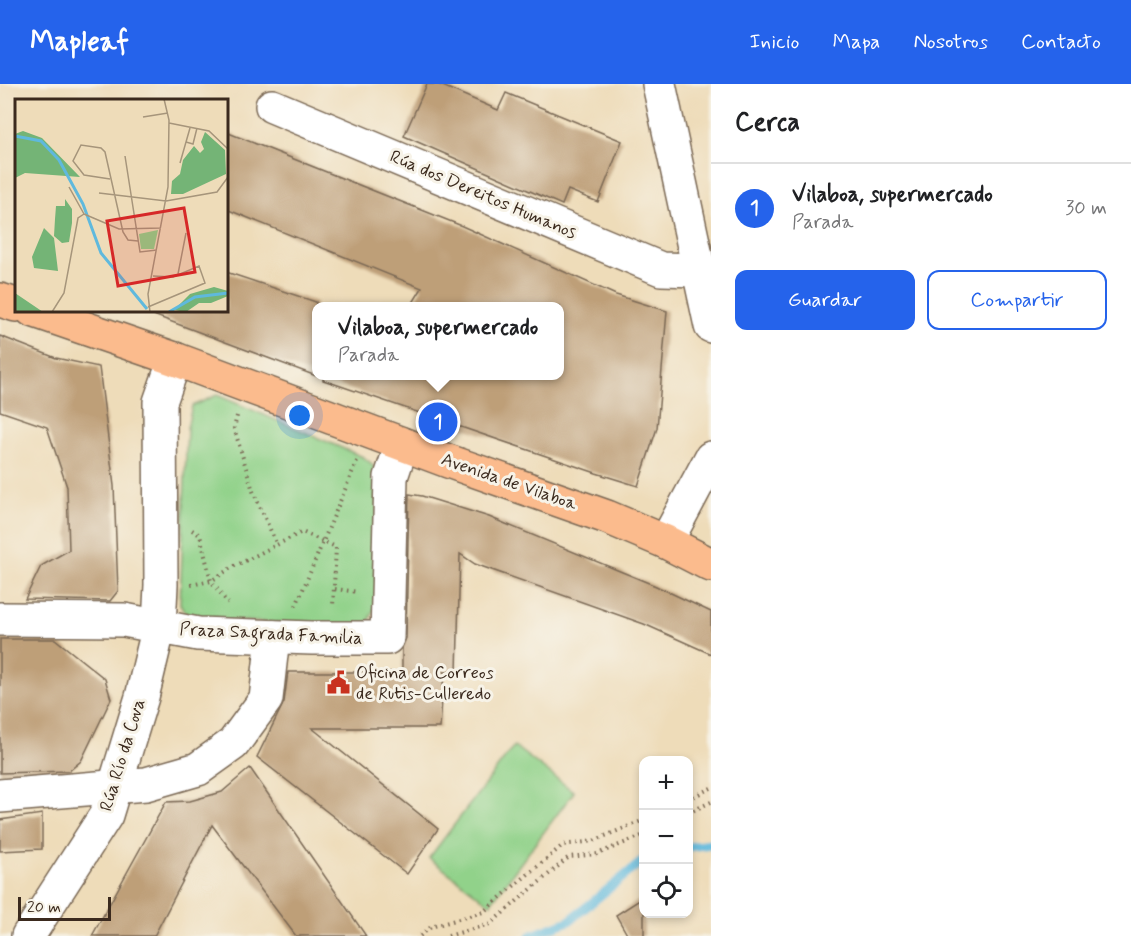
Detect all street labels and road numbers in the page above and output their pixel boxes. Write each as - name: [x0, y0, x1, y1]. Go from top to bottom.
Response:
- street label: Rúa dos Dereitos Humanos: [386, 145, 580, 245]
- street label: Avenida de Vilaboa: [438, 448, 580, 517]
- street label: Praza Sagrada Familia: [179, 617, 363, 653]
- street label: Rúa Río da Cova: [95, 696, 151, 814]

